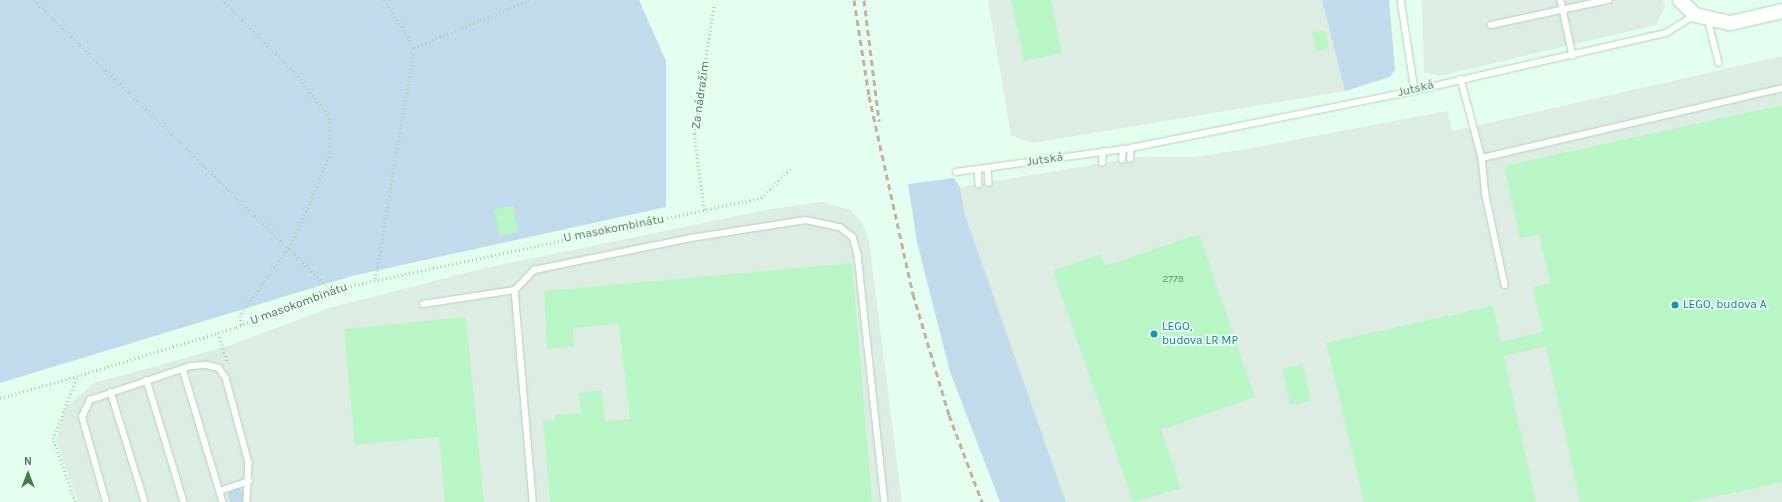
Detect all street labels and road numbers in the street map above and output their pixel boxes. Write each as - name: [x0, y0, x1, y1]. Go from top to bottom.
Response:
- street label: Za nádražím: [689, 60, 713, 130]
- street label: Jutská: [1397, 78, 1435, 100]
- street label: Jutská: [1026, 150, 1064, 170]
- street label: U masokombinátu: [562, 212, 666, 246]
- street label: U masokombinátu: [249, 280, 349, 328]

